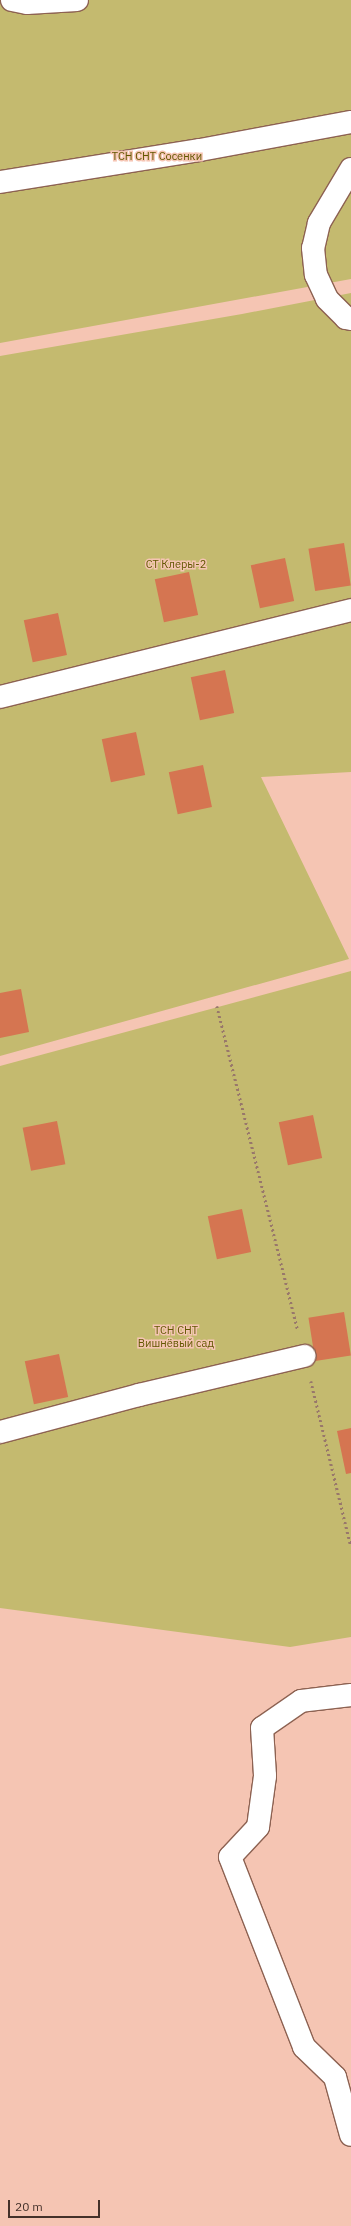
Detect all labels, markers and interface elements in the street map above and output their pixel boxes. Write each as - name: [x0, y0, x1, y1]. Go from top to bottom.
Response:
- park label: ТСН СНТ Сосенки: [112, 149, 202, 163]
- park label: СТ Клеры-2: [146, 557, 206, 571]
- park label: ТСН СНТ Вишнёвый сад: [138, 1324, 214, 1350]
- scale bar: [10, 2192, 102, 2218]
- text: 20 m: [15, 2199, 43, 2214]

